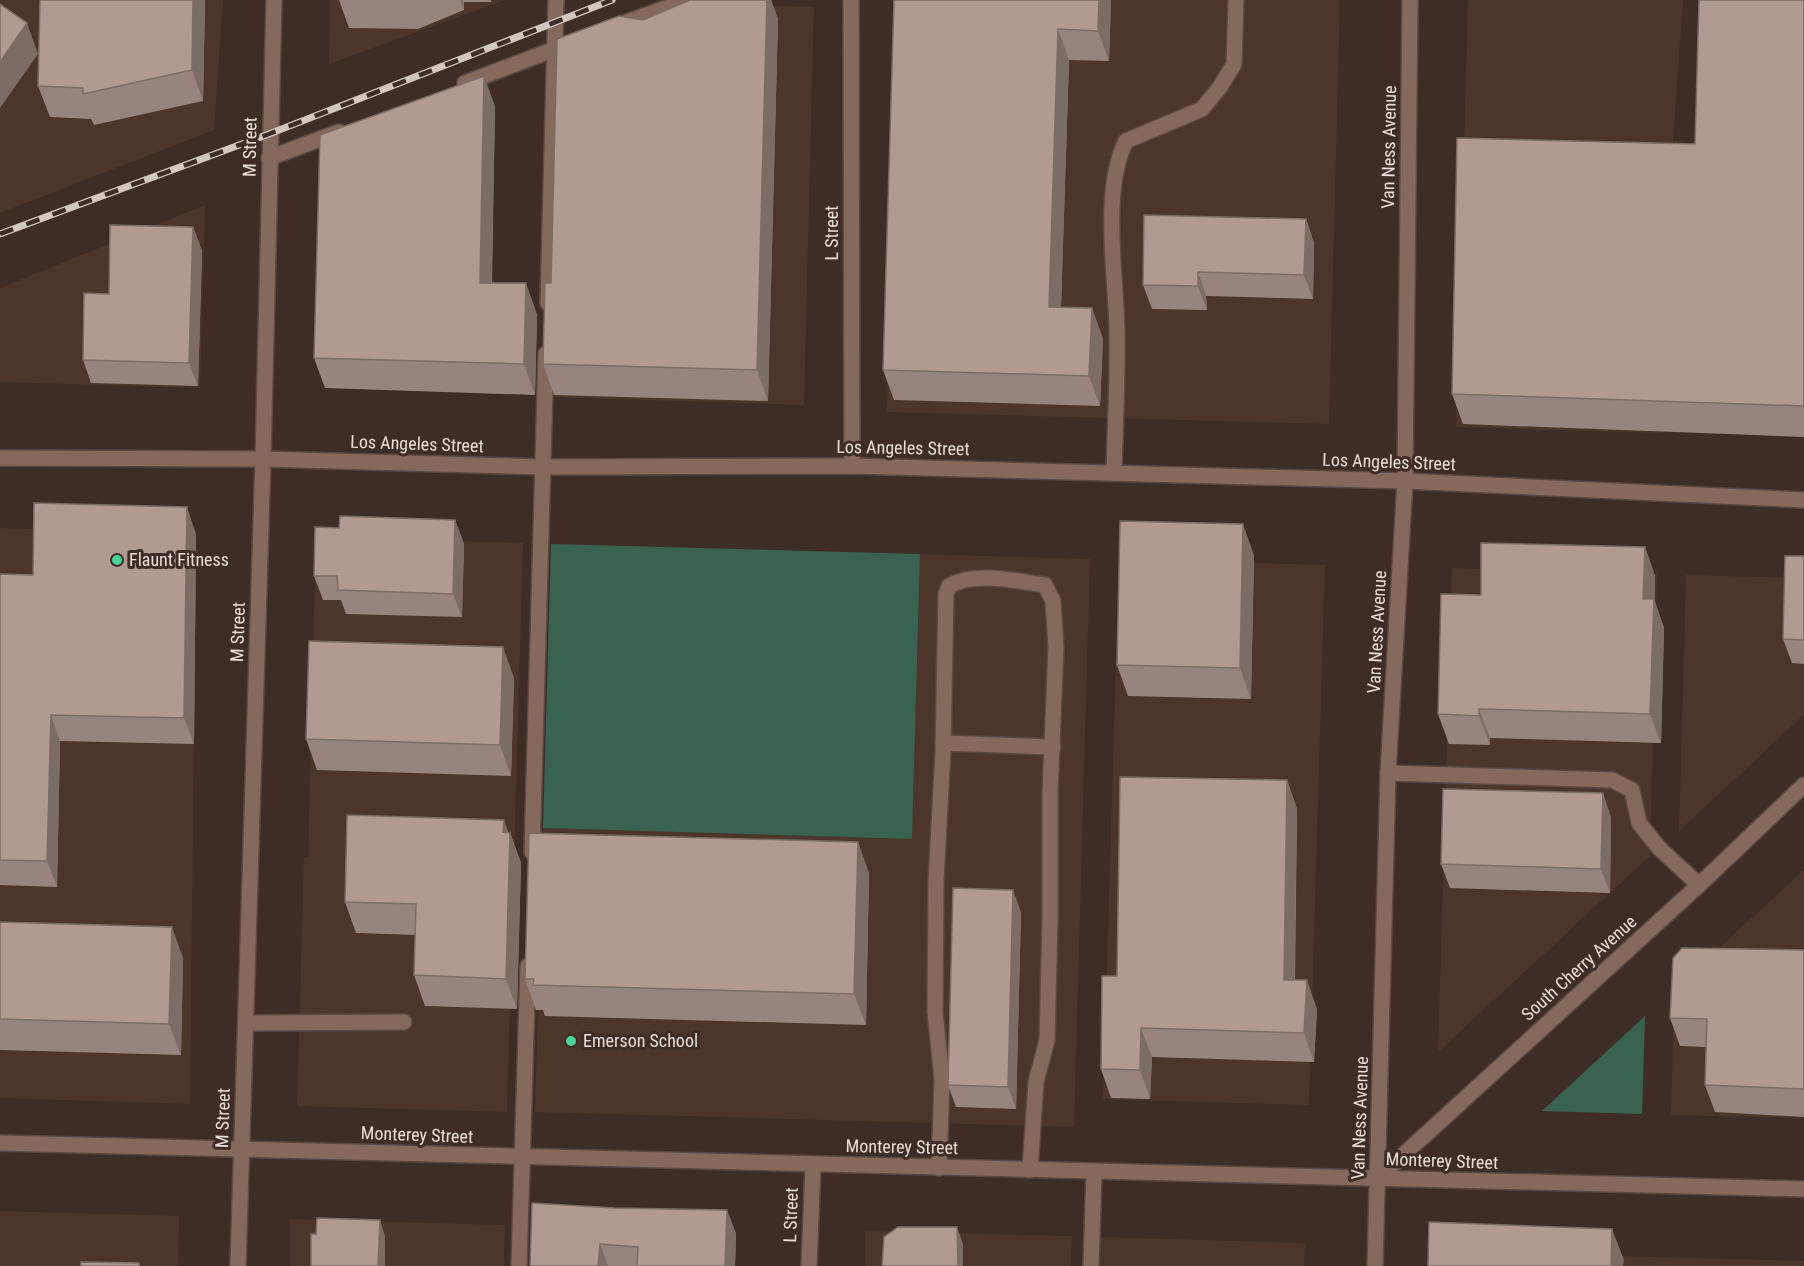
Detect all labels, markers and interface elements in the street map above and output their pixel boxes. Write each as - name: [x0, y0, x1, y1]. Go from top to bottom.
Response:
- street label: Van Ness Avenue: [1377, 85, 1400, 209]
- street label: M Street: [238, 117, 261, 177]
- street label: L Street: [821, 206, 842, 260]
- street label: Los Angeles Street: [350, 431, 484, 456]
- street label: Los Angeles Street: [836, 436, 970, 459]
- street label: Los Angeles Street: [1322, 449, 1456, 474]
- place label: Flaunt Fitness: [129, 549, 229, 570]
- marker: Flaunt Fitness: [110, 553, 124, 567]
- street label: Van Ness Avenue: [1363, 570, 1390, 694]
- street label: M Street: [226, 602, 249, 662]
- street label: South Cherry Avenue: [1517, 911, 1640, 1025]
- place label: Emerson School: [583, 1030, 698, 1051]
- marker: Emerson School: [564, 1034, 578, 1048]
- street label: Van Ness Avenue: [1347, 1056, 1372, 1180]
- street label: M Street: [211, 1088, 234, 1148]
- street label: Monterey Street: [360, 1122, 474, 1147]
- street label: Monterey Street: [846, 1135, 958, 1158]
- street label: Monterey Street: [1385, 1148, 1499, 1173]
- street label: L Street: [779, 1187, 802, 1243]

